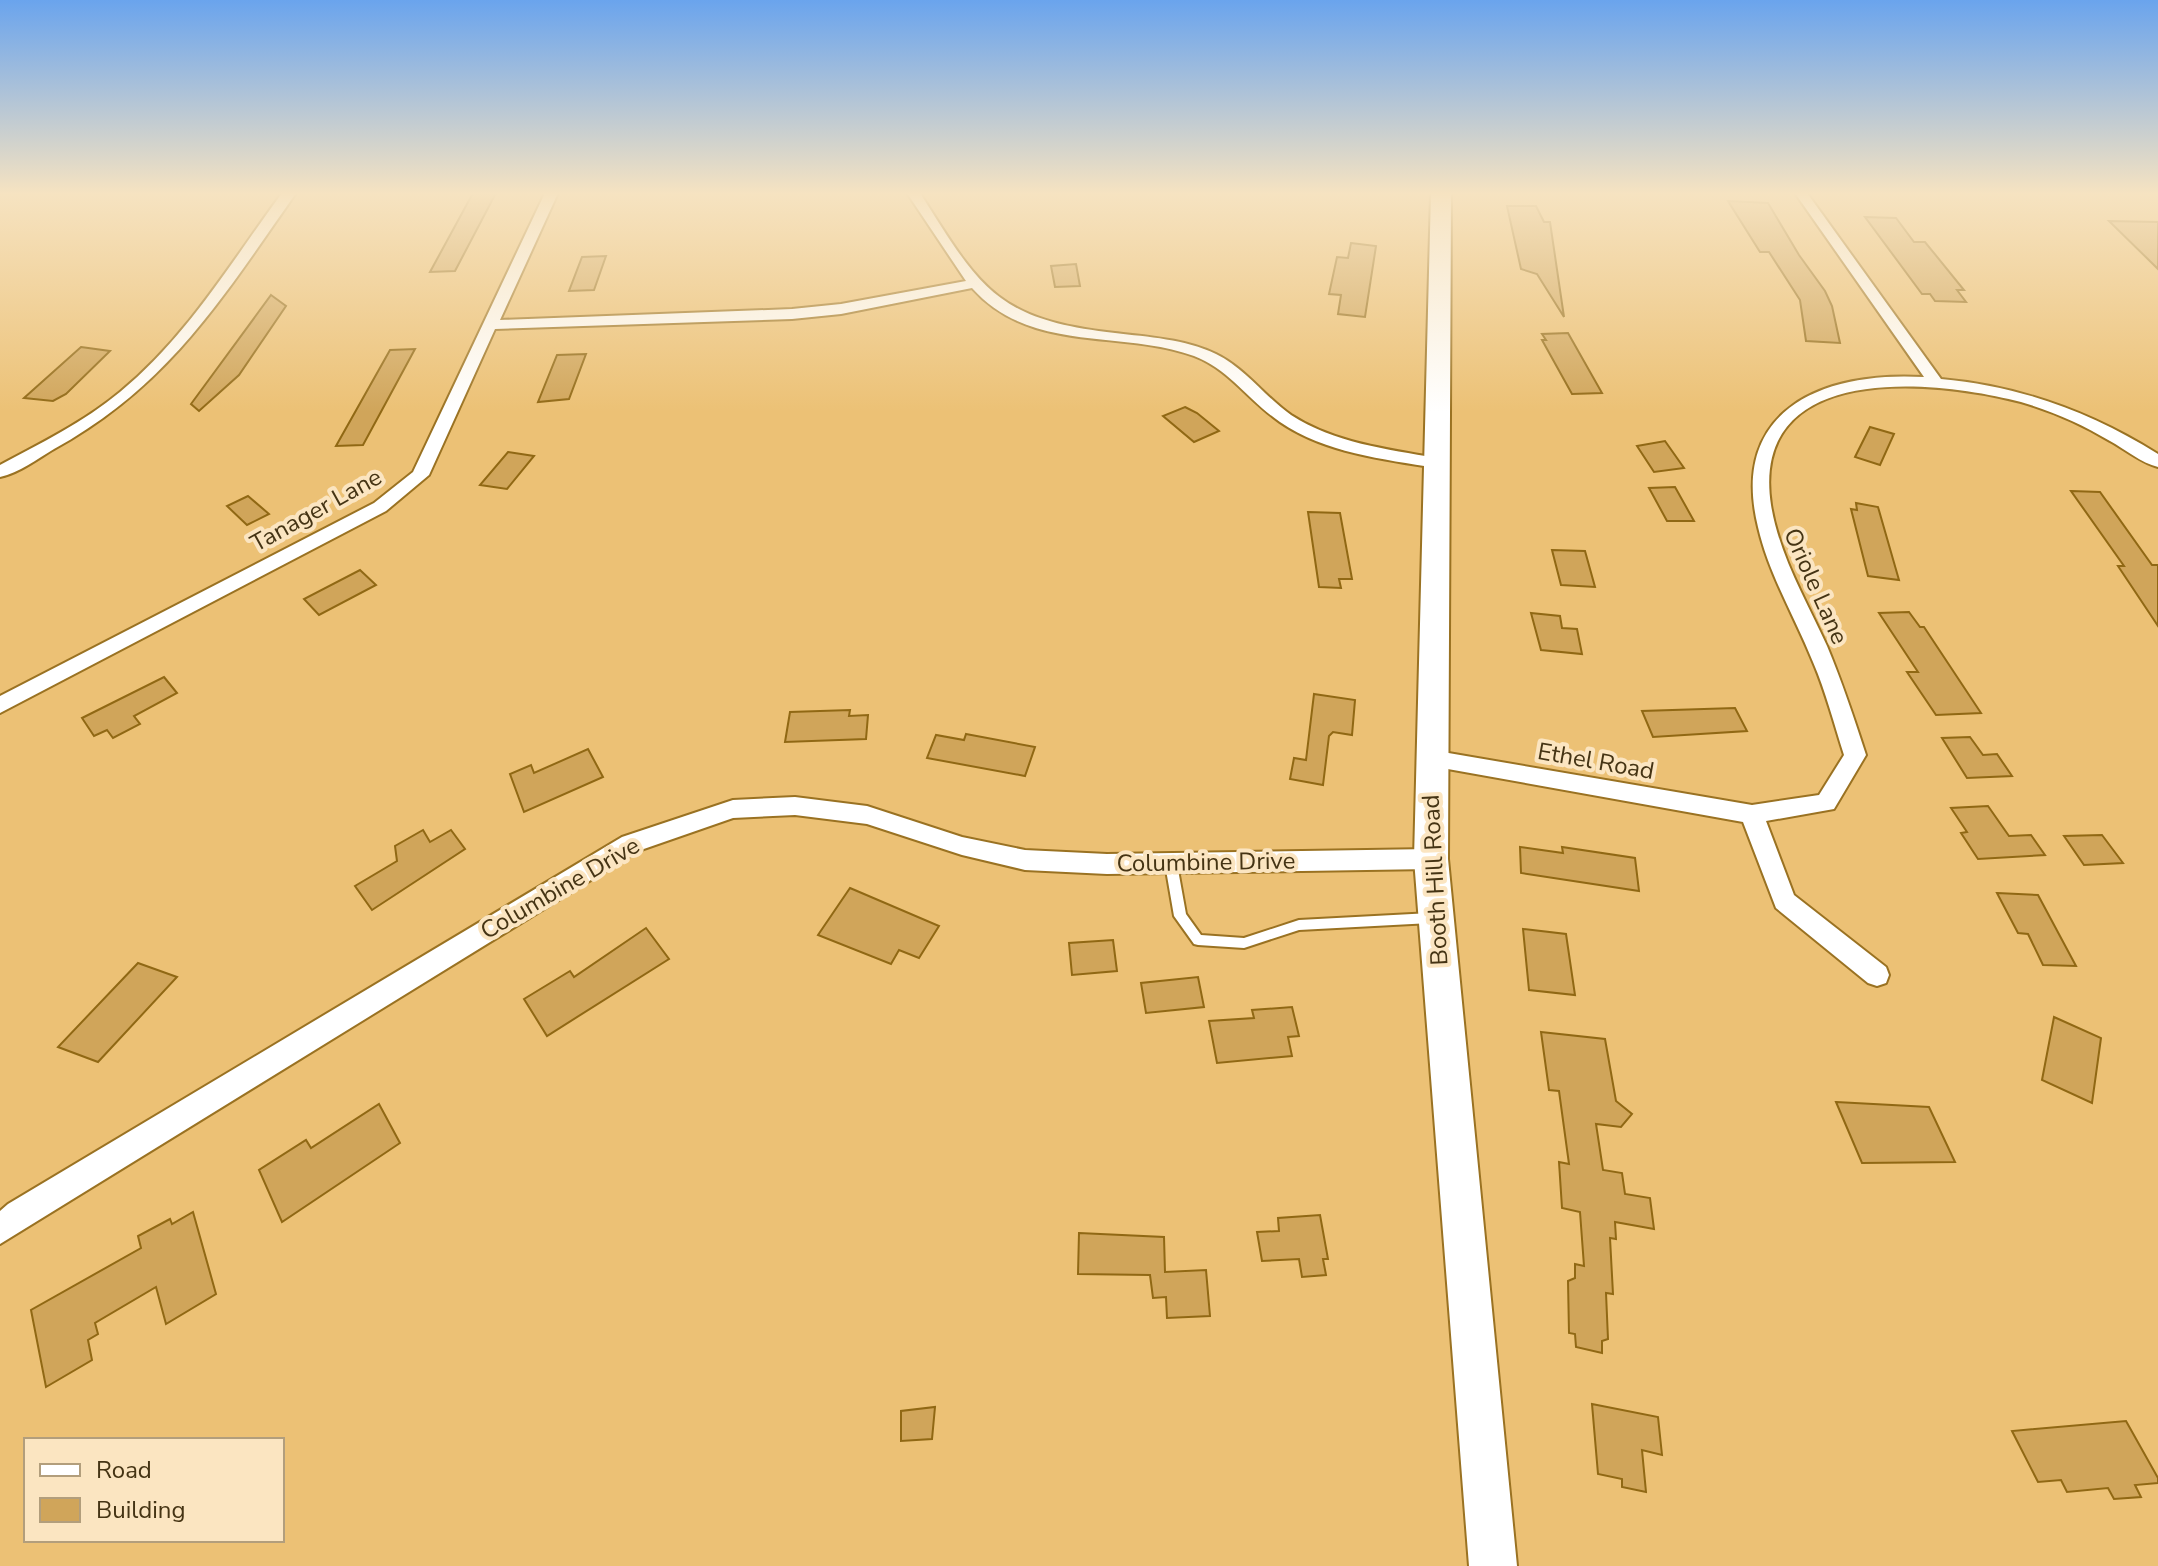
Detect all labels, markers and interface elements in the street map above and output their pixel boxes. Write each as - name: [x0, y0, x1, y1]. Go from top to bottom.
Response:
- street label: Tanager Lane: [245, 461, 387, 559]
- street label: Oriole Lane: [1776, 523, 1856, 649]
- street label: Ethel Road: [1535, 735, 1657, 787]
- street label: Booth Hill Road: [1415, 794, 1455, 966]
- street label: Columbine Drive: [475, 829, 645, 947]
- street label: Columbine Drive: [1116, 844, 1296, 880]
- legend: [24, 1438, 284, 1542]
- text: Road: [96, 1454, 152, 1486]
- text: Building: [96, 1494, 186, 1526]

